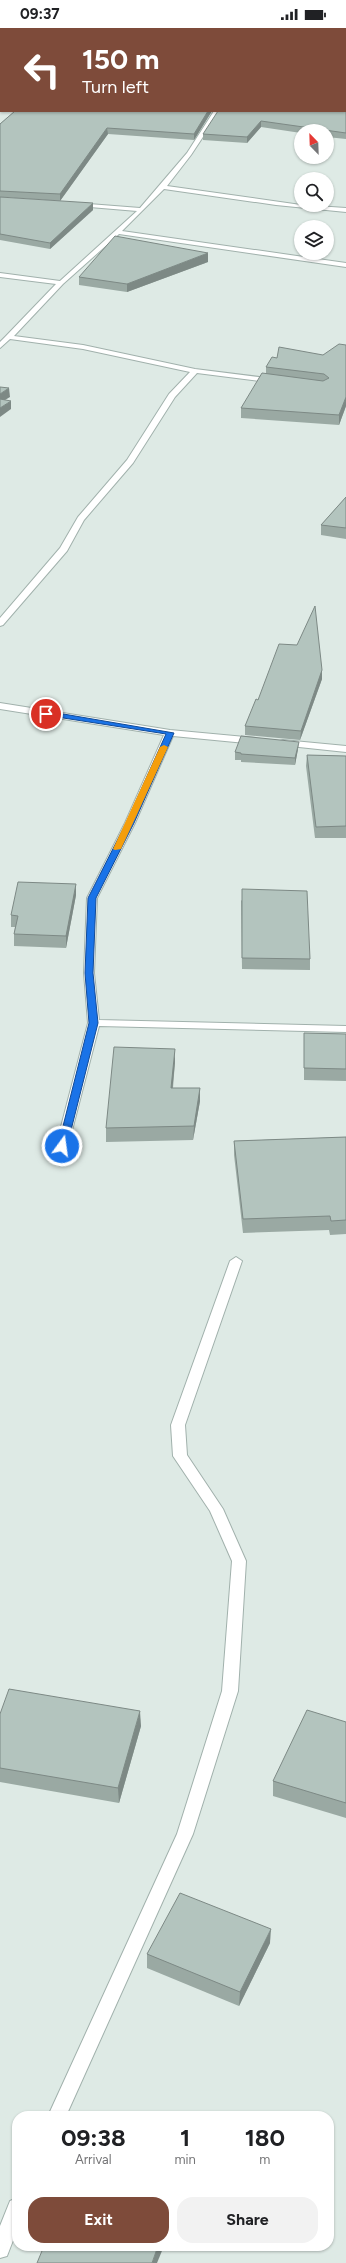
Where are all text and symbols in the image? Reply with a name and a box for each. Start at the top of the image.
text: 09:37 [20,5,60,23]
text: 150 m [82,42,159,76]
icon: left [16,44,68,96]
text: Turn left [82,76,149,98]
north arrow [294,124,334,164]
map controls [294,124,334,260]
button: search [294,172,334,212]
button: layers [294,220,334,260]
pin [29,697,63,731]
icon: arrive [35,703,57,725]
position arrow [41,1125,83,1167]
text: 09:38 [61,2123,126,2152]
text: 1 [180,2123,190,2152]
text: 180 [245,2123,285,2152]
text: Arrival [75,2152,112,2167]
text: min [174,2152,196,2167]
text: m [259,2152,270,2167]
button: Exit [28,2197,169,2243]
button: Share [177,2197,318,2243]

